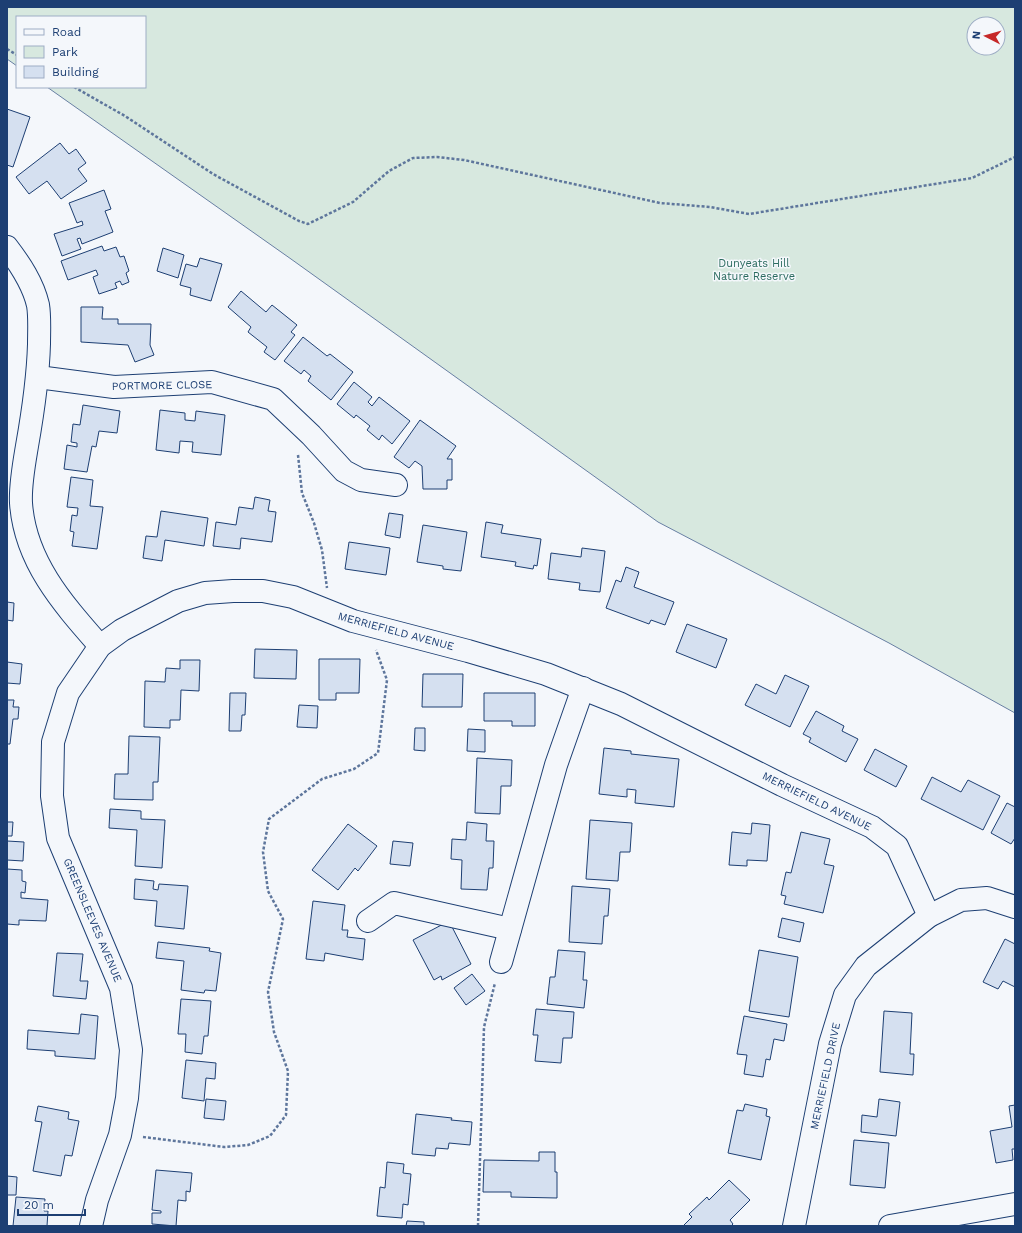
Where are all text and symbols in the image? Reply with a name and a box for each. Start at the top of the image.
legend [16,16,146,88]
north arrow [966,16,1006,56]
text: Road [52,25,81,39]
text: N [970,30,983,40]
text: Park [52,45,78,59]
text: Building [52,65,99,79]
park label: Dunyeats Hill Nature Reserve [713,257,795,283]
street label: PORTMORE CLOSE [112,378,212,393]
street label: MERRIEFIELD AVENUE [336,610,455,653]
street label: MERRIEFIELD AVENUE [760,769,873,834]
street label: GREENSLEEVES AVENUE [61,856,125,984]
street label: MERRIEFIELD DRIVE [808,1021,843,1131]
scale bar [18,1191,85,1217]
text: 20 m [24,1198,54,1212]

